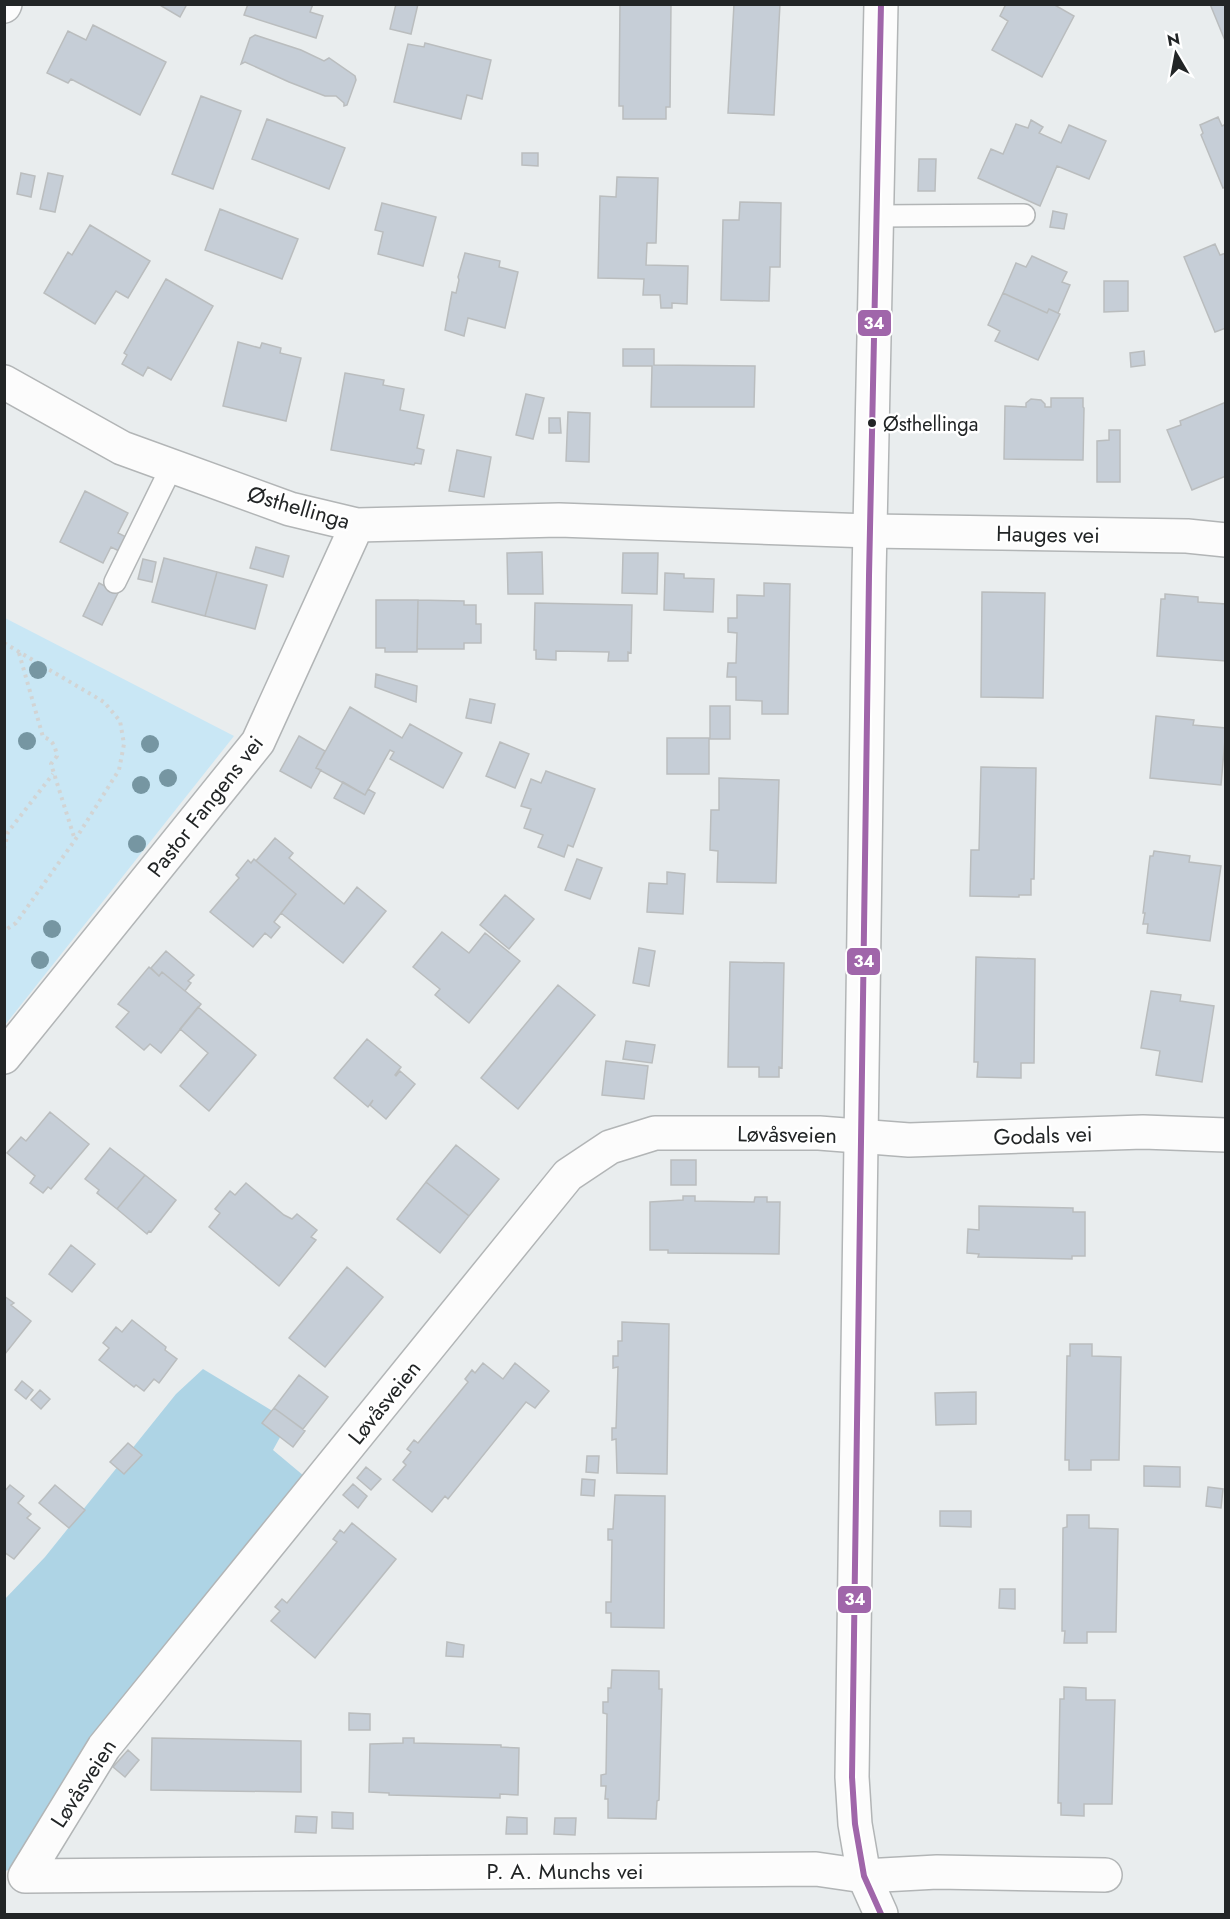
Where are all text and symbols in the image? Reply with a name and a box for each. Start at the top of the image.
north arrow [1146,24,1206,84]
text: N [1165,27,1182,52]
line badge: 34 [857,309,892,337]
text: 34 [863,312,885,335]
place label: Østhellinga [883,410,978,439]
marker: Østhellinga [866,417,878,429]
street label: Østhellinga [244,477,354,537]
street label: Hauges vei [996,517,1100,551]
street label: Pastor Fangens vei [139,728,271,884]
line badge: 34 [846,947,881,976]
text: 34 [853,950,875,973]
street label: Løvåsveien [737,1117,837,1151]
street label: Godals vei [993,1117,1093,1153]
street label: Løvåsveien [340,1353,428,1451]
line badge: 34 [837,1585,872,1614]
text: 34 [844,1588,866,1611]
street label: Løvåsveien [42,1732,124,1834]
street label: P. A. Munchs vei [487,1855,643,1887]

